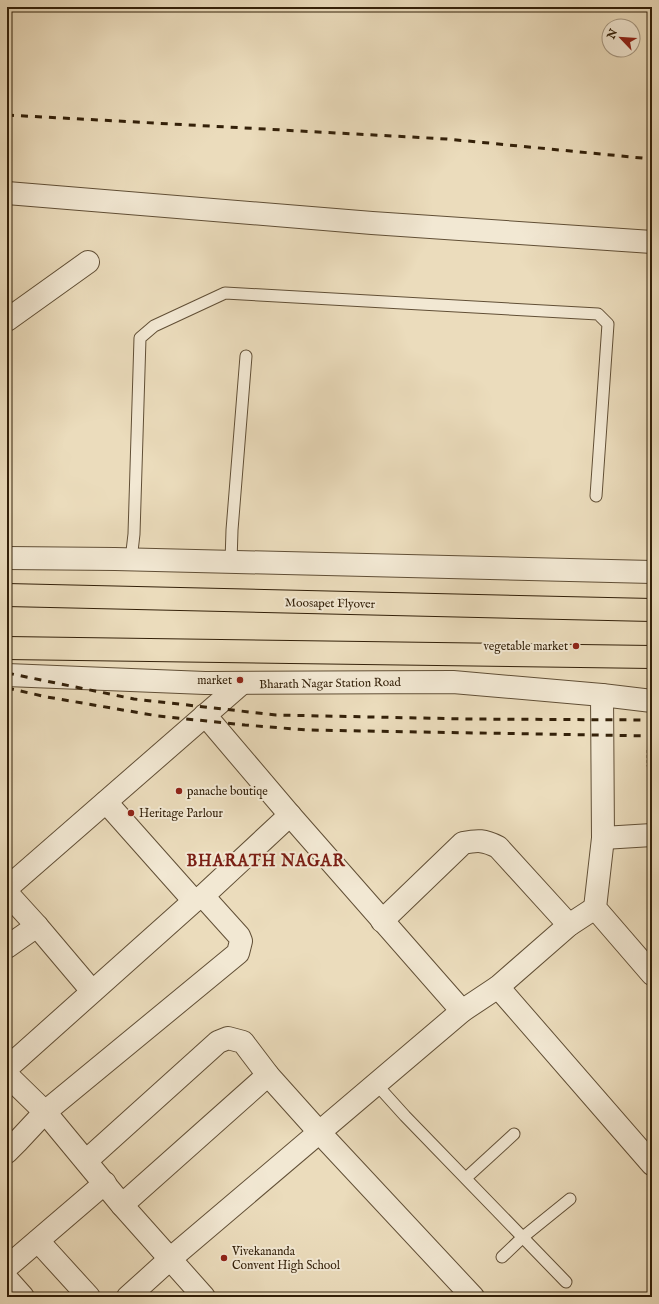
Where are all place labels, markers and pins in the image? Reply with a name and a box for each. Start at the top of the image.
place label: vegetable market [483,639,568,654]
marker: vegetable market [571,641,581,651]
place label: market [197,673,232,688]
marker: market [235,675,245,685]
place label: panache boutiqe [187,784,268,800]
marker: panache boutiqe [174,786,184,796]
place label: Heritage Parlour [139,806,223,821]
marker: Heritage Parlour [126,808,136,818]
place label: Vivekananda Convent High School [231,1244,341,1273]
marker: Vivekananda Convent High School [219,1253,229,1263]

